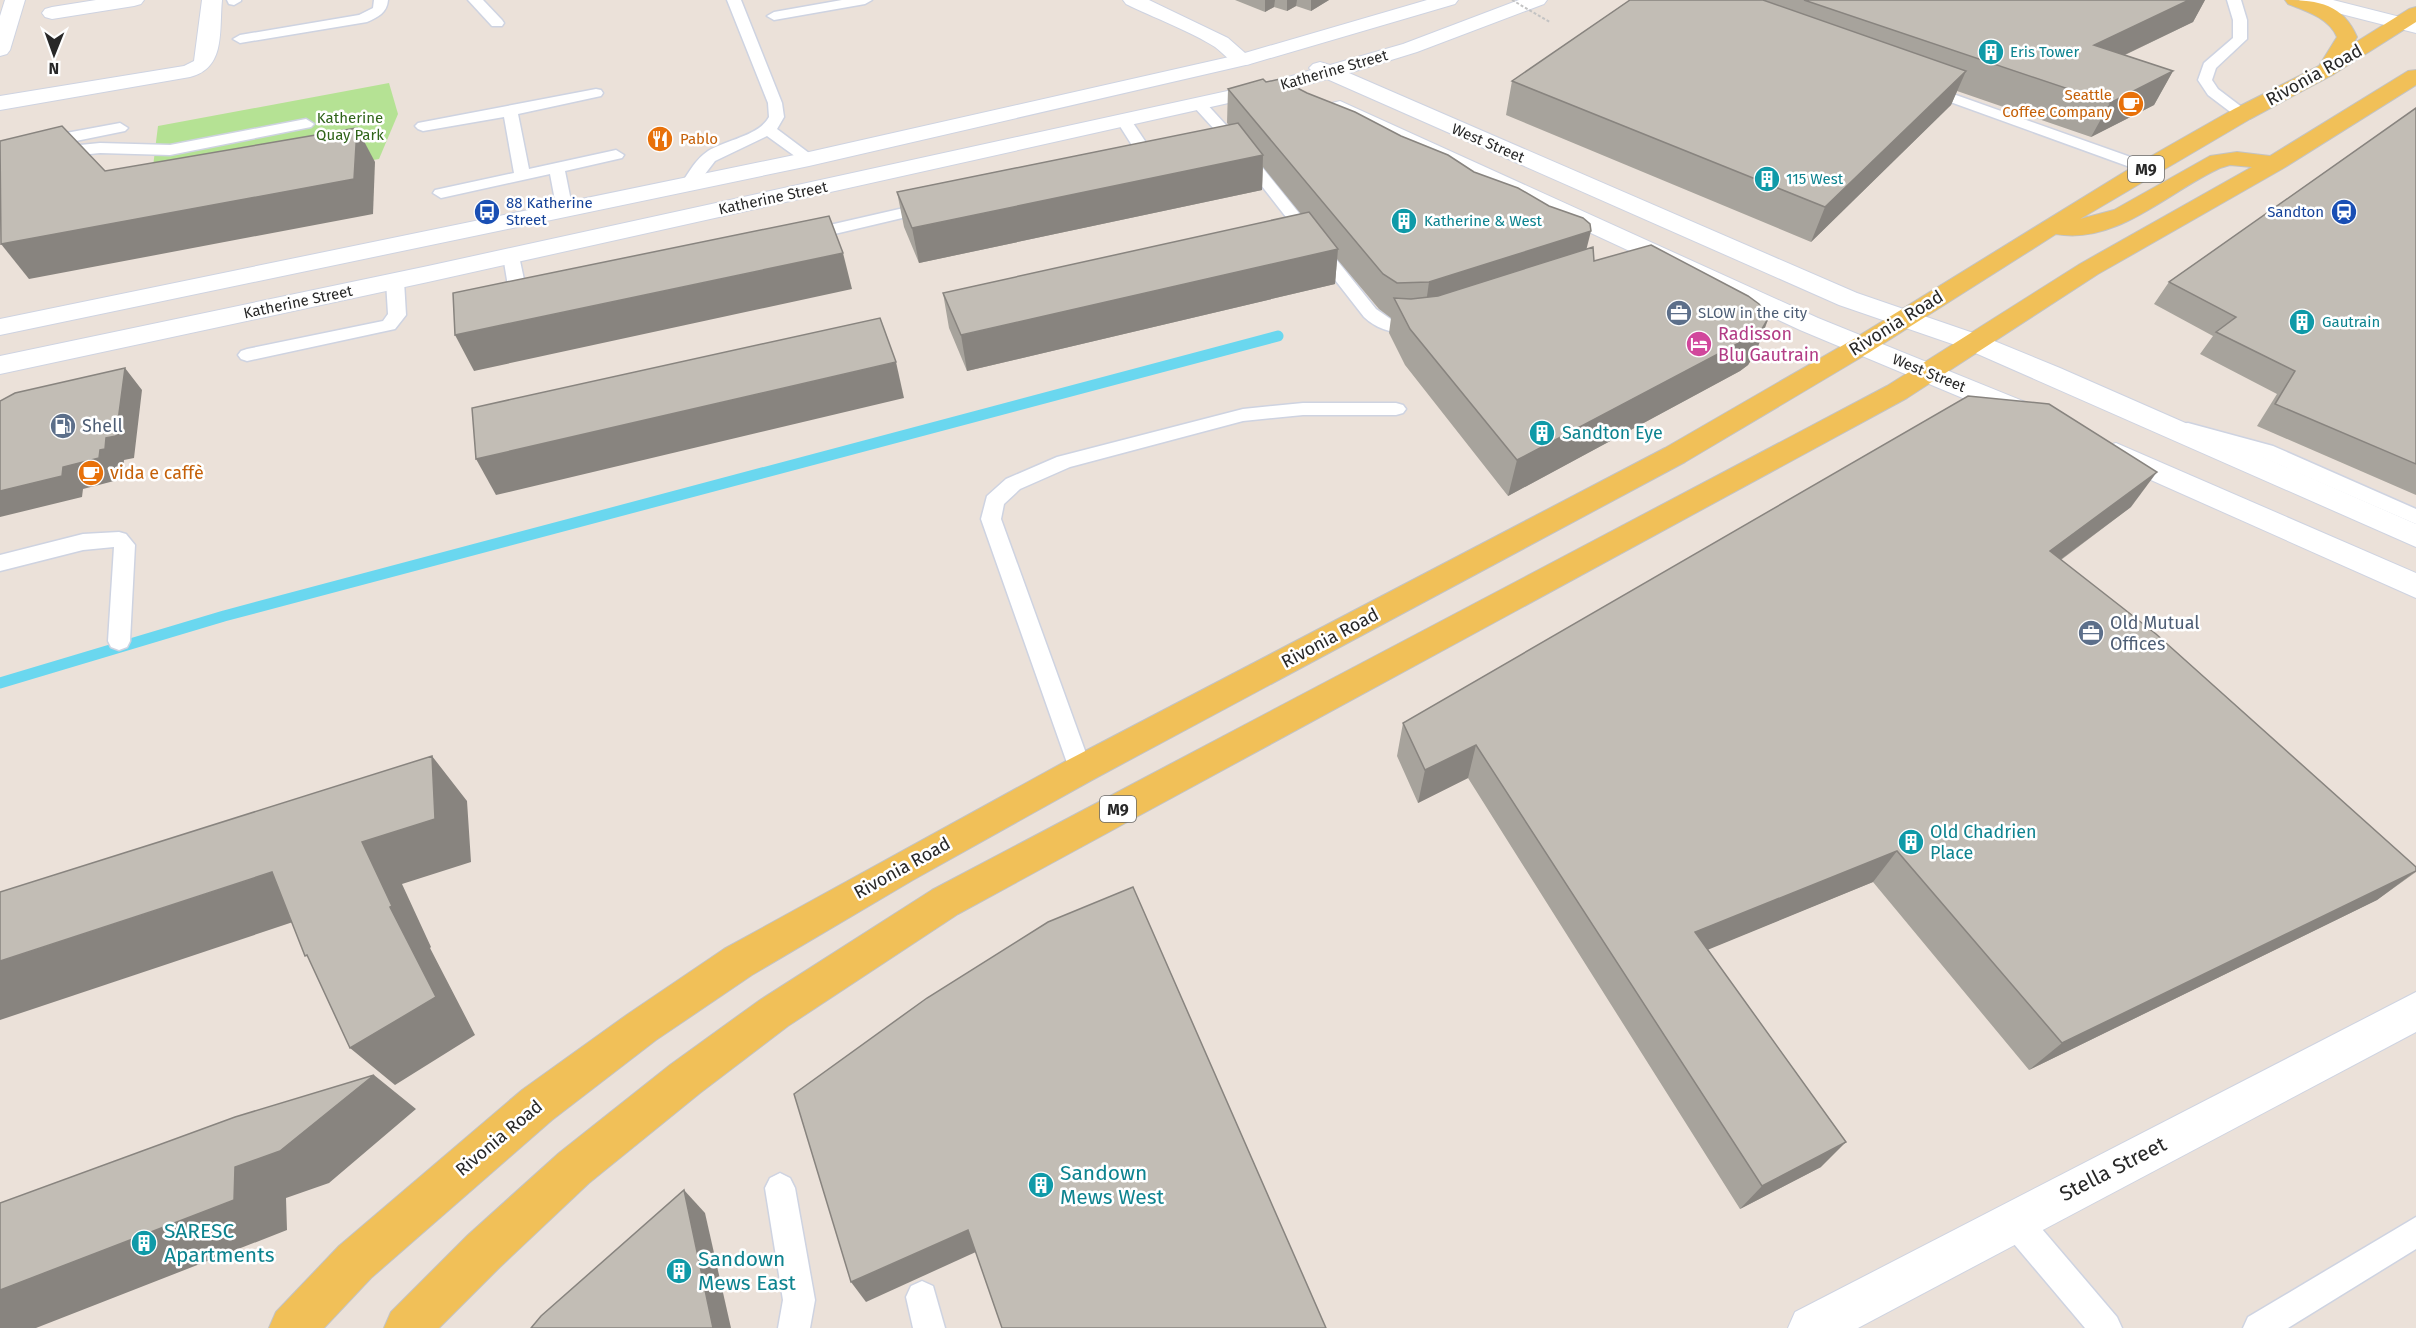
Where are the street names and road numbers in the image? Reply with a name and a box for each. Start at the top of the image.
street label: Rivonia Road [2262,39,2366,111]
street label: Katherine Street [1278,46,1390,94]
street label: West Street [1449,120,1528,167]
road number: M9 [2128,156,2164,182]
street label: Katherine Street [717,178,830,218]
street label: Katherine Street [242,282,355,322]
street label: Rivonia Road [1845,285,1947,361]
street label: West Street [1890,350,1969,396]
street label: Rivonia Road [1278,603,1382,673]
road number: M9 [1100,796,1136,822]
street label: Rivonia Road [850,832,954,904]
street label: Rivonia Road [451,1095,547,1181]
street label: Stella Street [2055,1131,2171,1207]

